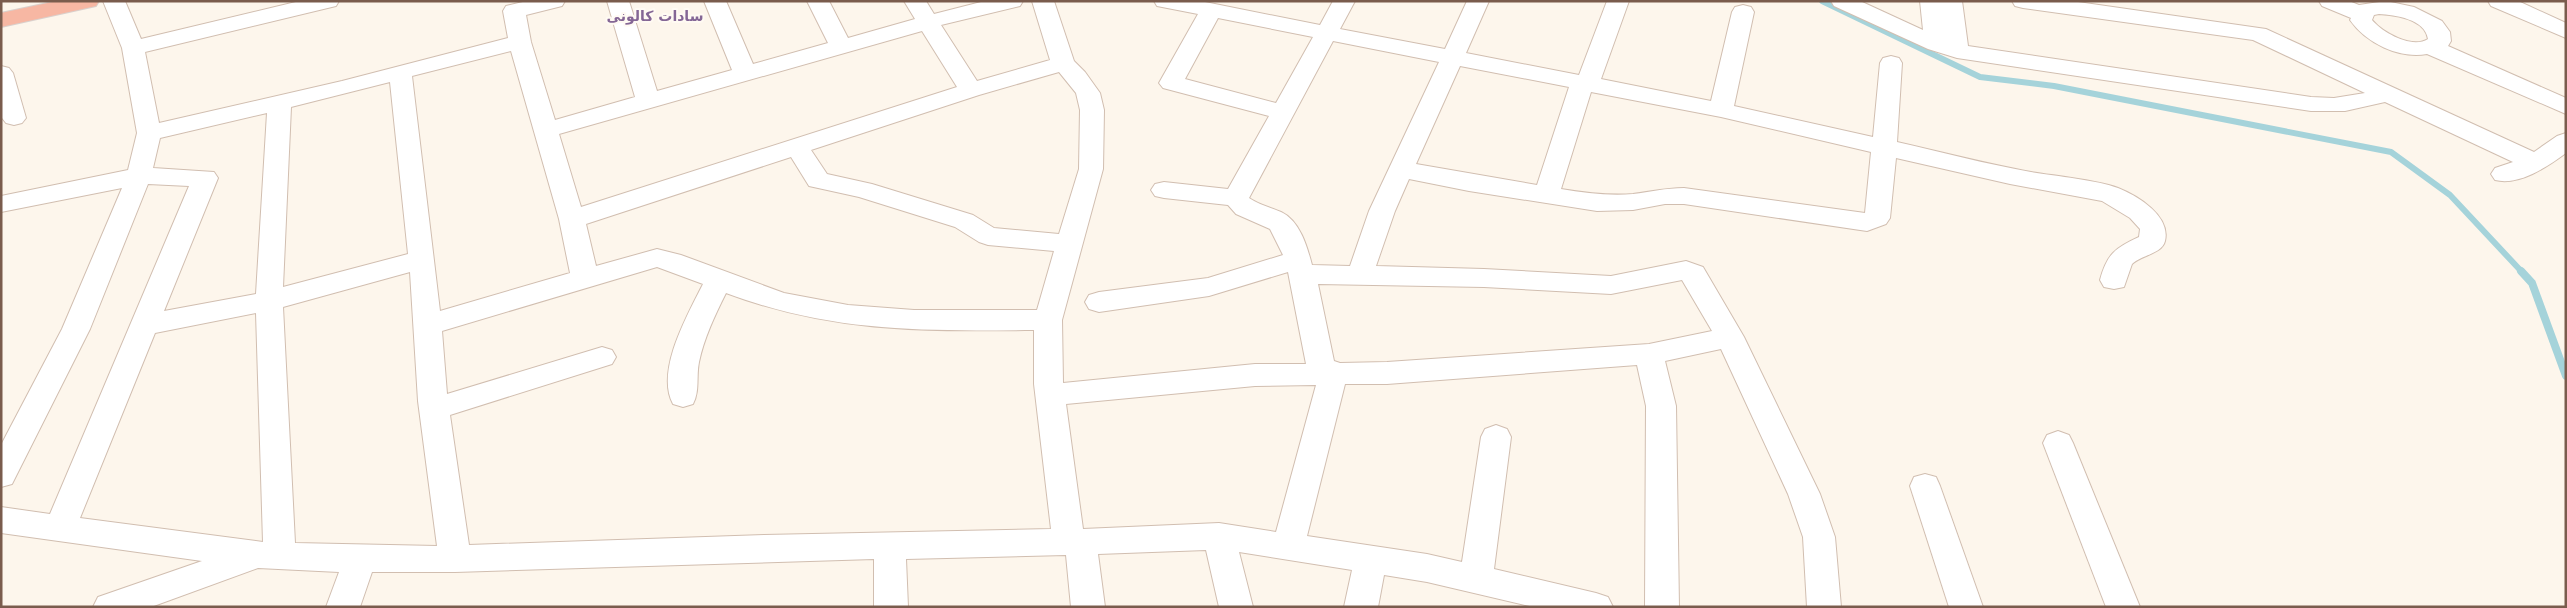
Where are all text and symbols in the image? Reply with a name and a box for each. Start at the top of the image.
district label: سادات کالونی [607,8,703,25]

